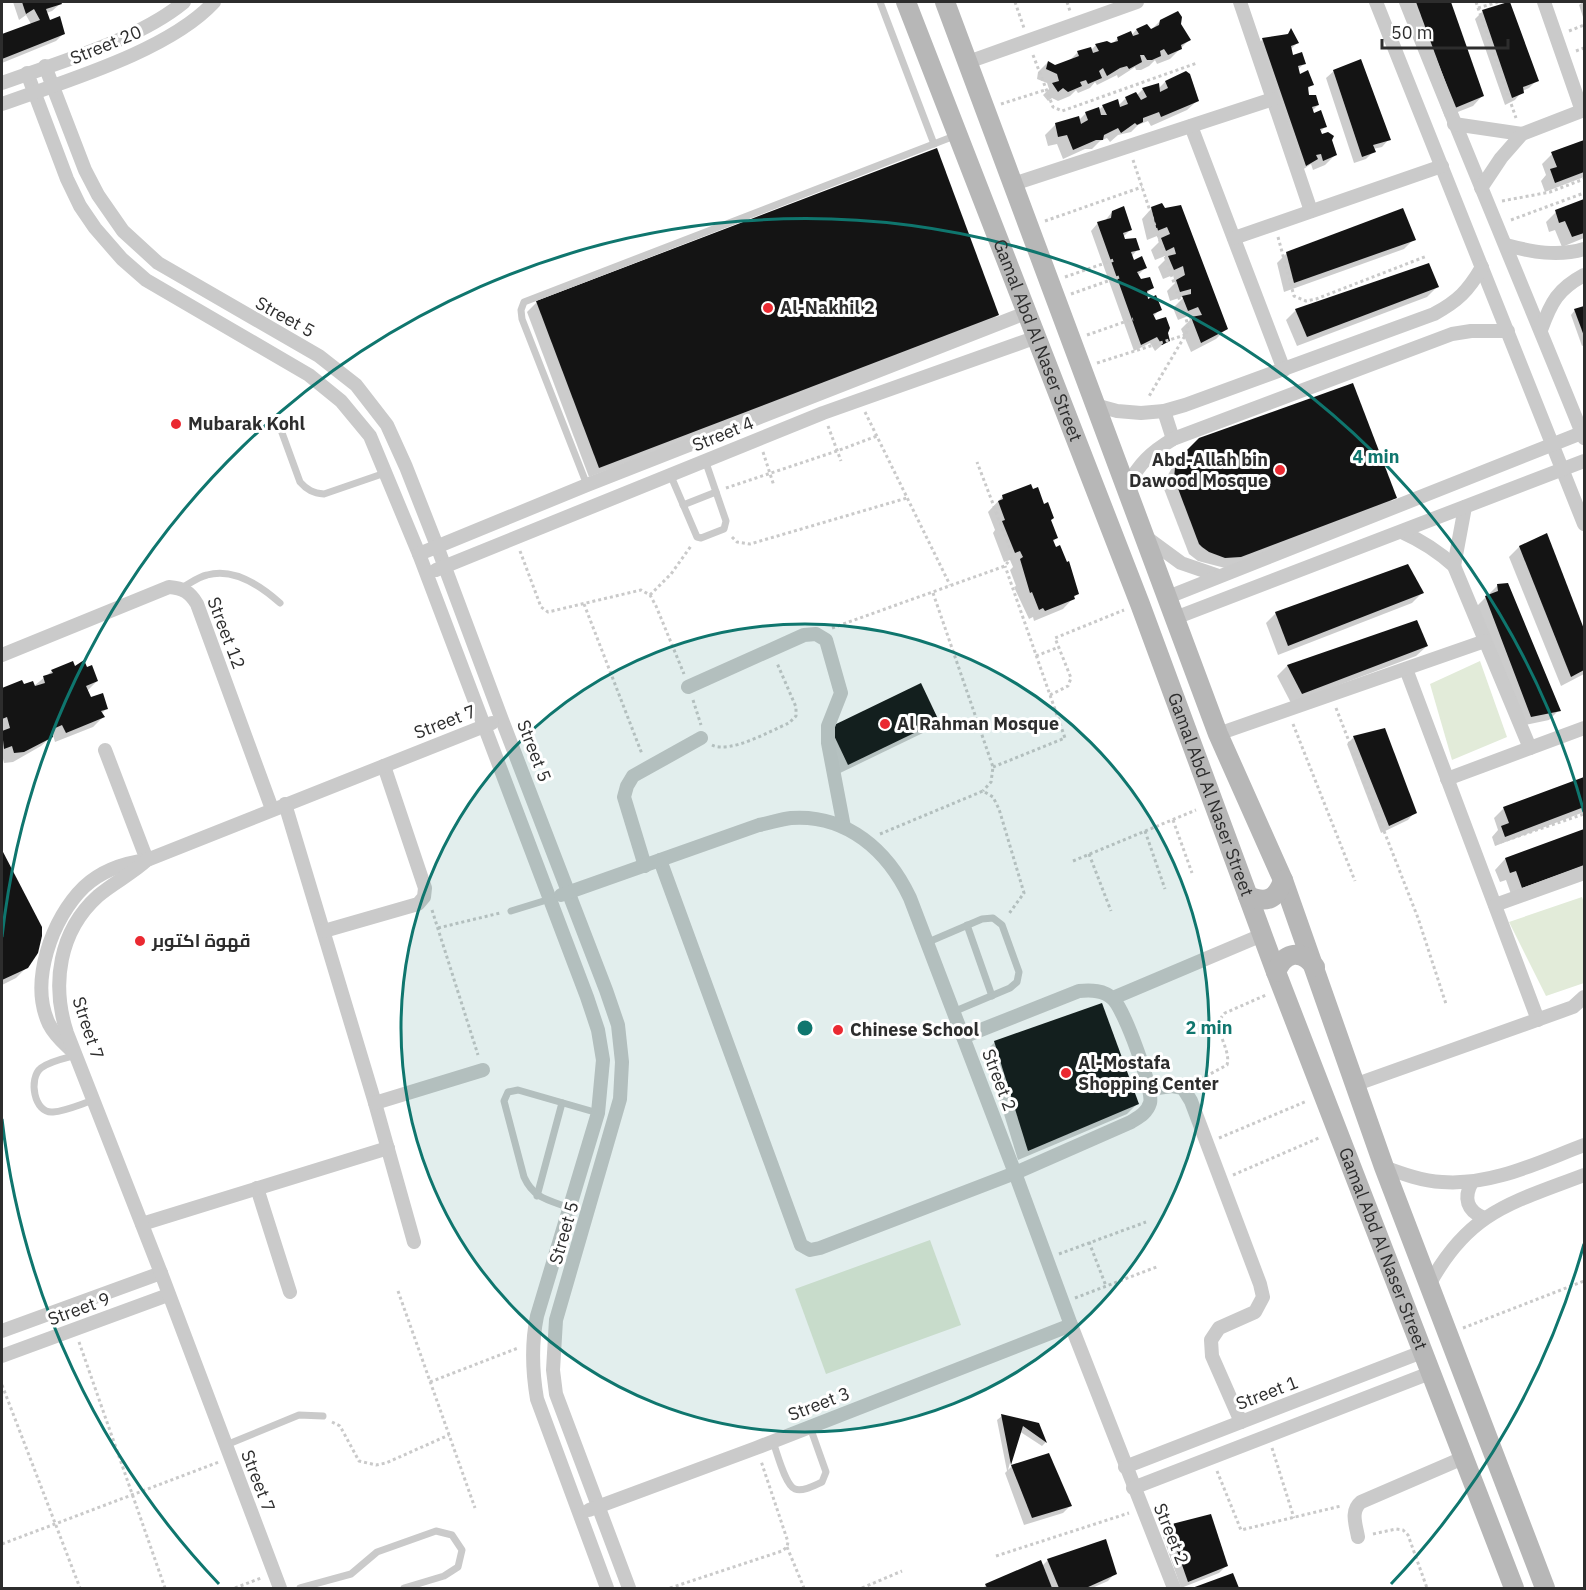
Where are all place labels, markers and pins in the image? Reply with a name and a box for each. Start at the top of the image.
place label: Al-Nakhil 2 [780,296,875,319]
marker: Al-Nakhil 2 [761,301,775,315]
place label: Mubarak Kohl [188,412,306,435]
marker: Mubarak Kohl [169,417,183,431]
place label: Abd-Allah bin Dawood Mosque [1129,448,1268,492]
marker: Abd-Allah bin Dawood Mosque [1273,463,1287,477]
place label: Al Rahman Mosque [897,712,1059,735]
marker: Al Rahman Mosque [878,717,892,731]
place label: قهوة اكتوبر [151,929,251,952]
marker: قهوة اكتوبر [133,934,147,948]
centre of rings [795,1018,815,1038]
place label: Chinese School [850,1018,979,1041]
marker: Chinese School [831,1023,845,1037]
place label: Al-Mostafa Shopping Center [1078,1051,1219,1095]
marker: Al-Mostafa Shopping Center [1059,1066,1073,1080]

